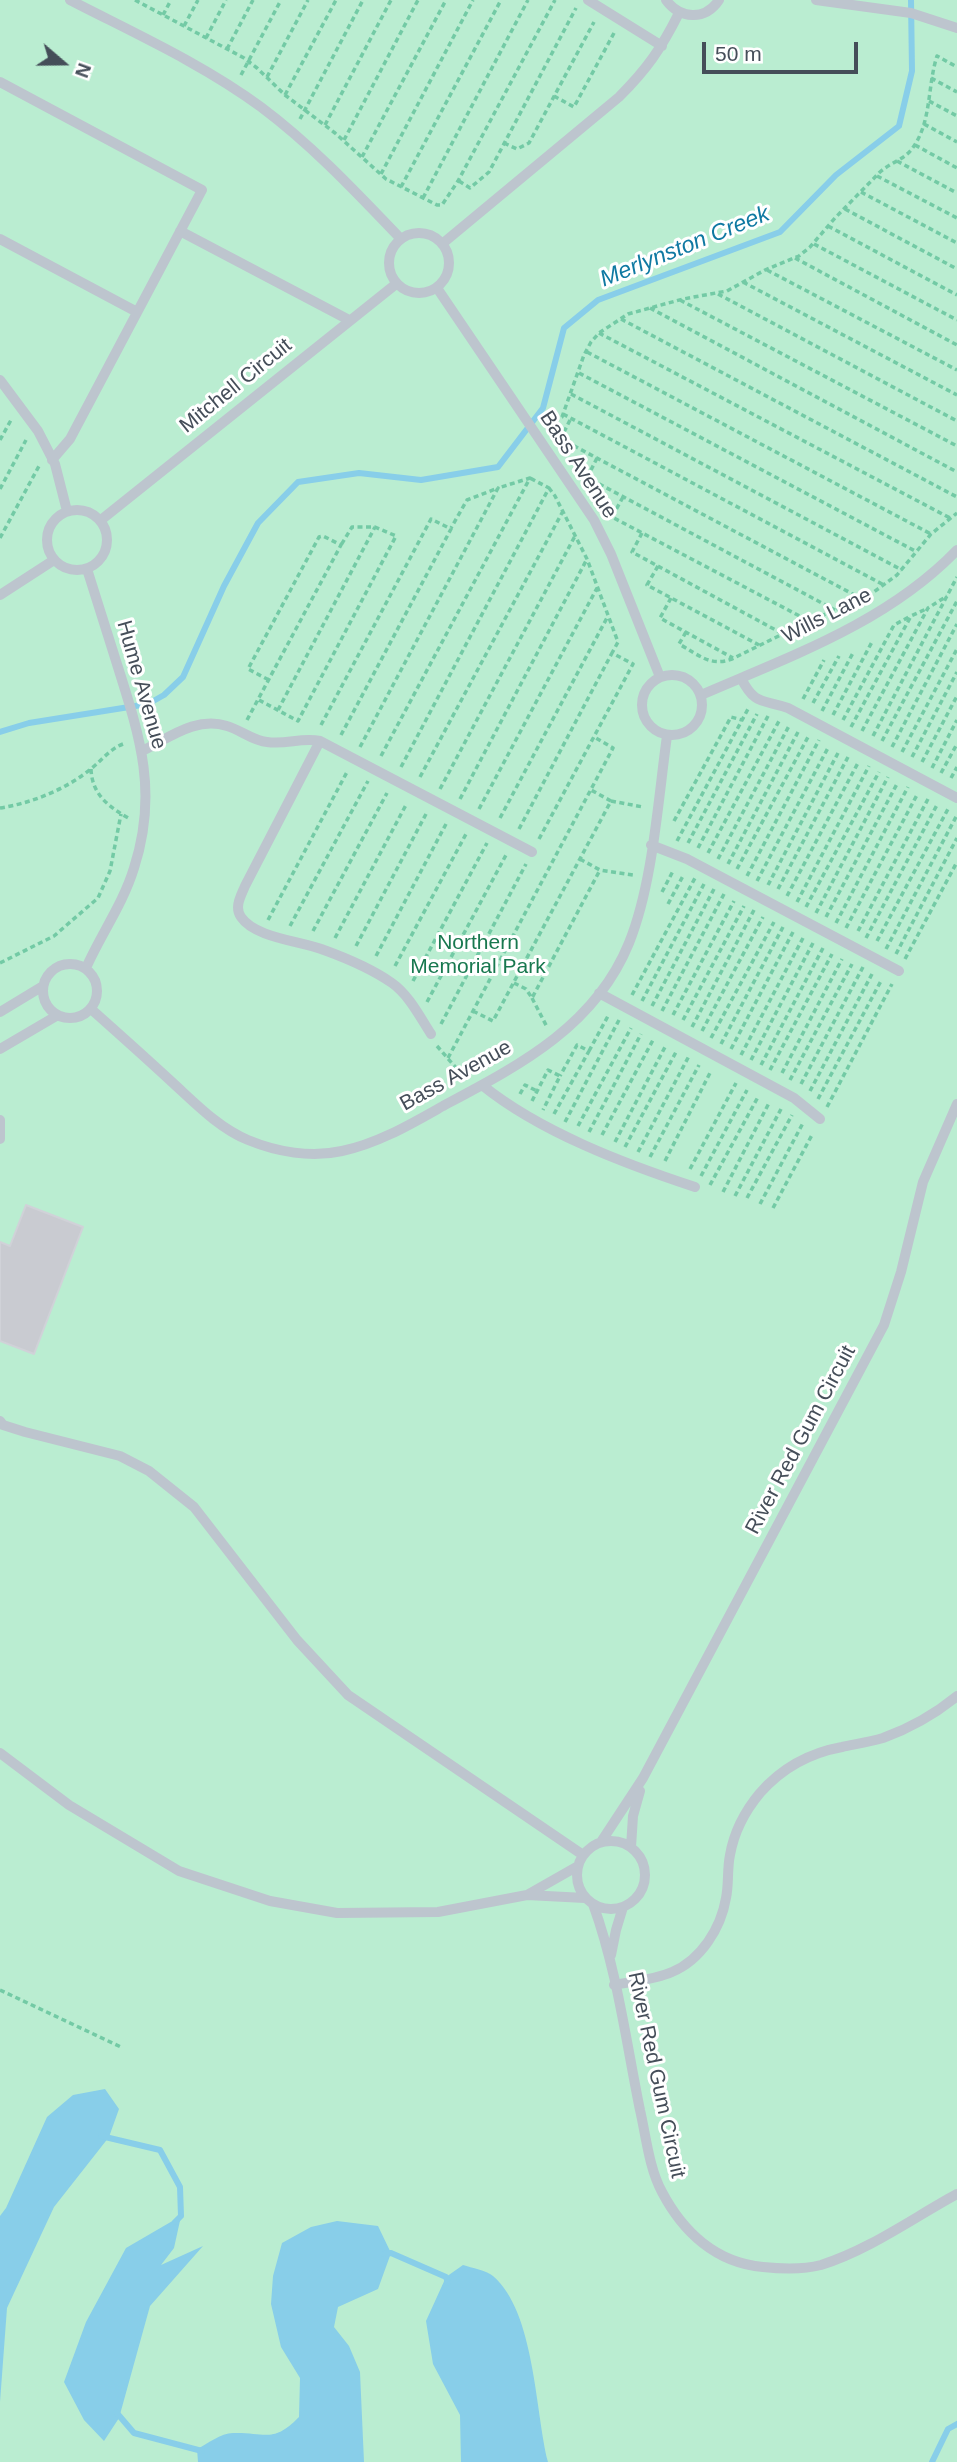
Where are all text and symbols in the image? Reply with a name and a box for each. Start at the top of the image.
north arrow [28,28,98,98]
scale bar [705,28,861,72]
text: 50 m [715,42,762,65]
text: N [71,60,95,80]
water label: Merlynston Creek [596,200,774,294]
street label: Mitchell Circuit [175,333,297,439]
street label: Bass Avenue [534,406,622,524]
street label: Wills Lane [778,583,876,649]
street label: Hume Avenue [111,618,171,752]
park label: Northern Memorial Park [410,930,546,980]
street label: Bass Avenue [396,1035,516,1117]
street label: River Red Gum Circuit [741,1341,861,1539]
street label: River Red Gum Circuit [622,1970,690,2180]

